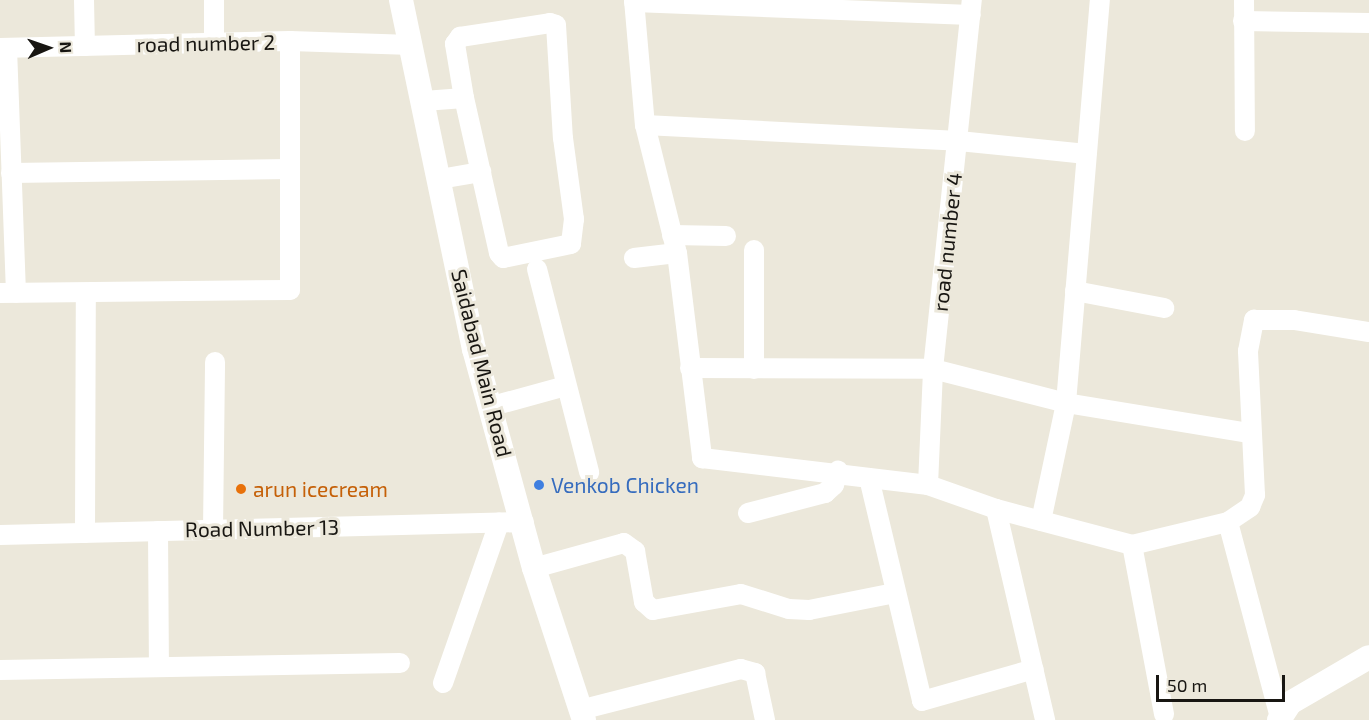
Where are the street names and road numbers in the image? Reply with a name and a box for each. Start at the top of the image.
street label: road number 2 [136,29,276,57]
street label: road number 4 [927,171,967,313]
street label: Saidabad Main Road [446,266,518,460]
street label: Road Number 13 [184,514,340,542]

